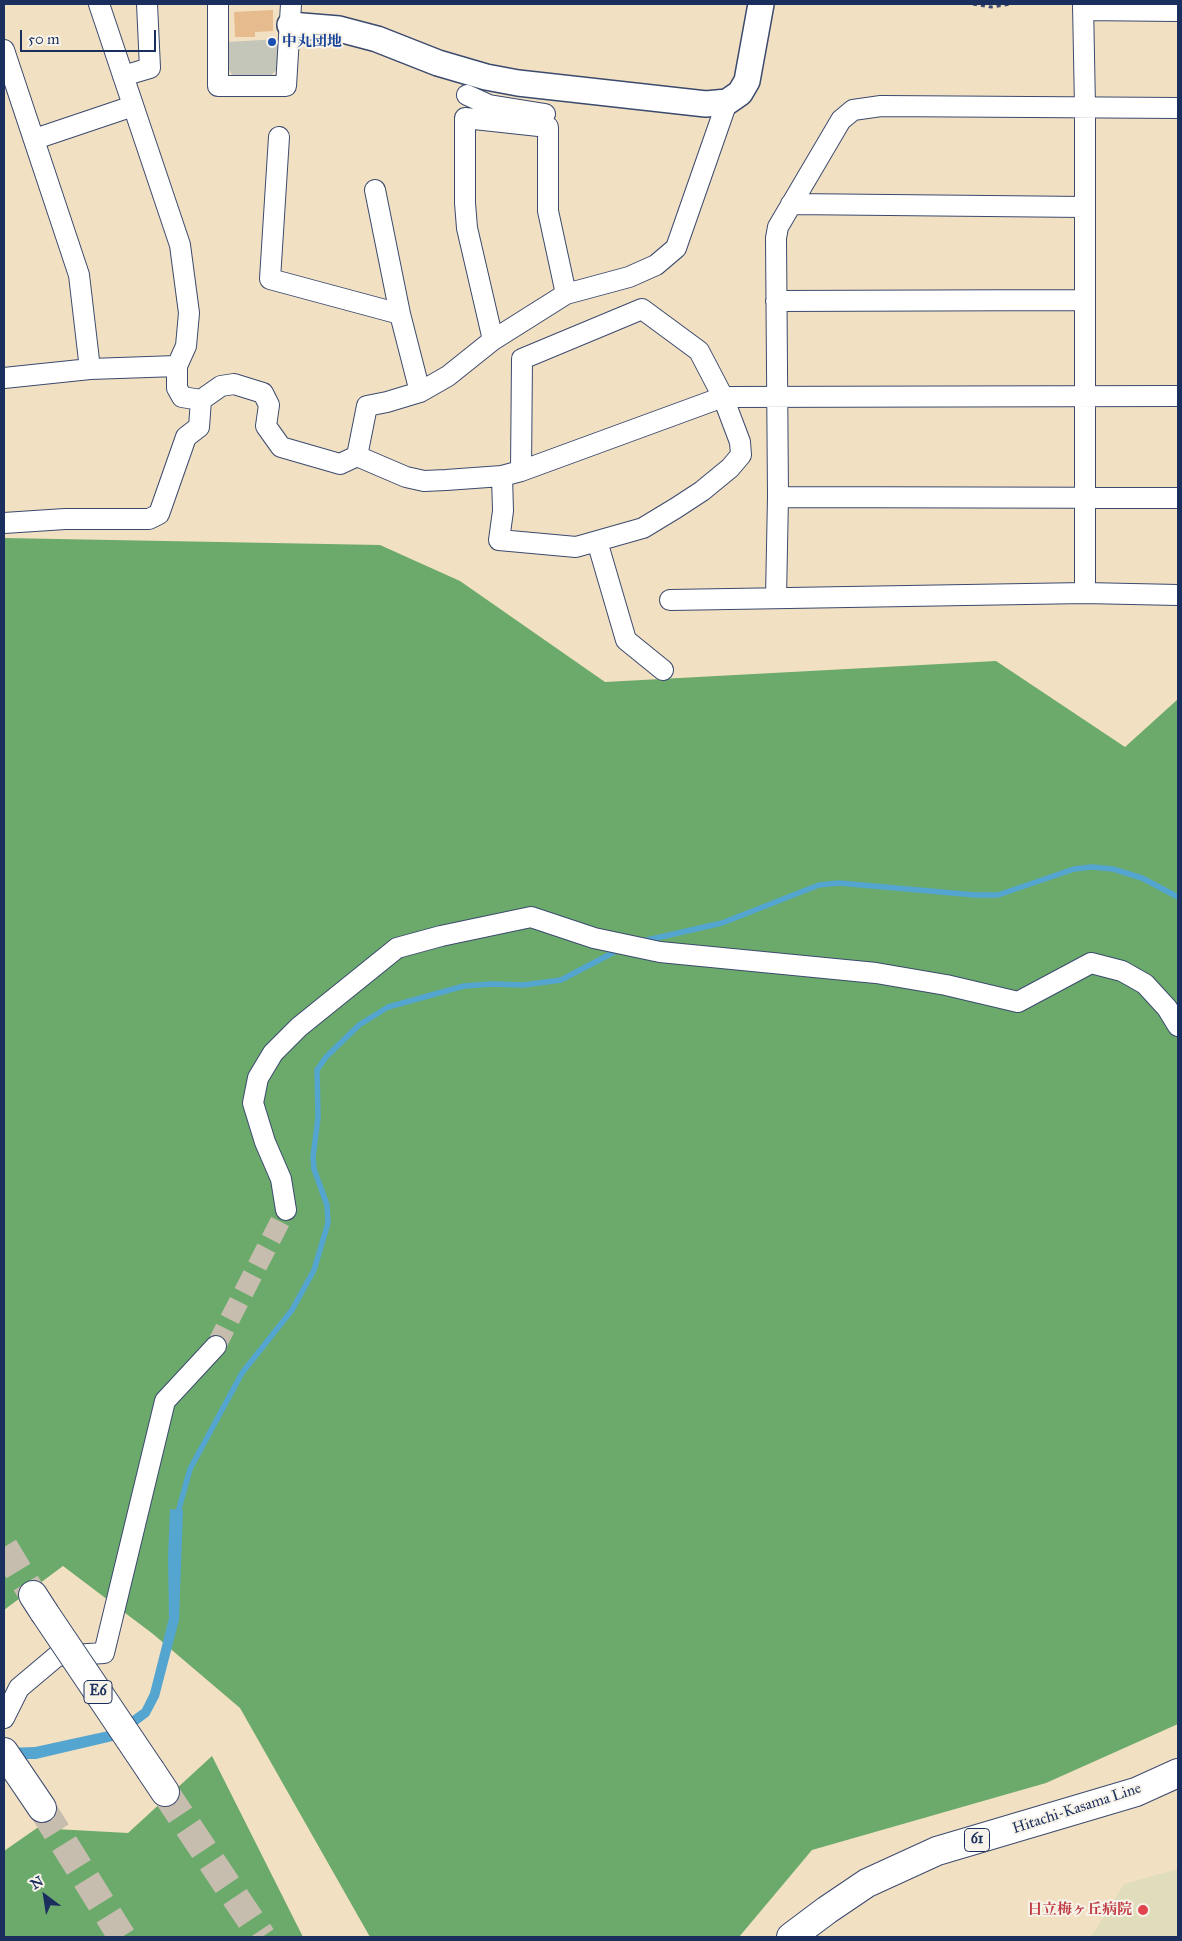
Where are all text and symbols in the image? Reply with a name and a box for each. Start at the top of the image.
scale bar [22,20,159,52]
text: 50 m [28,30,60,48]
place label: 中丸団地 [282,33,342,51]
marker: 中丸団地 [266,36,278,48]
road number: E6 [84,1680,112,1704]
street label: Hitachi-Kasama Line [1010,1780,1144,1838]
road number: 61 [964,1828,990,1852]
north arrow [20,1871,70,1921]
text: N [28,1872,46,1893]
place label: 日立梅ヶ丘病院 [1027,1901,1132,1919]
marker: 日立梅ヶ丘病院 [1136,1903,1150,1917]

